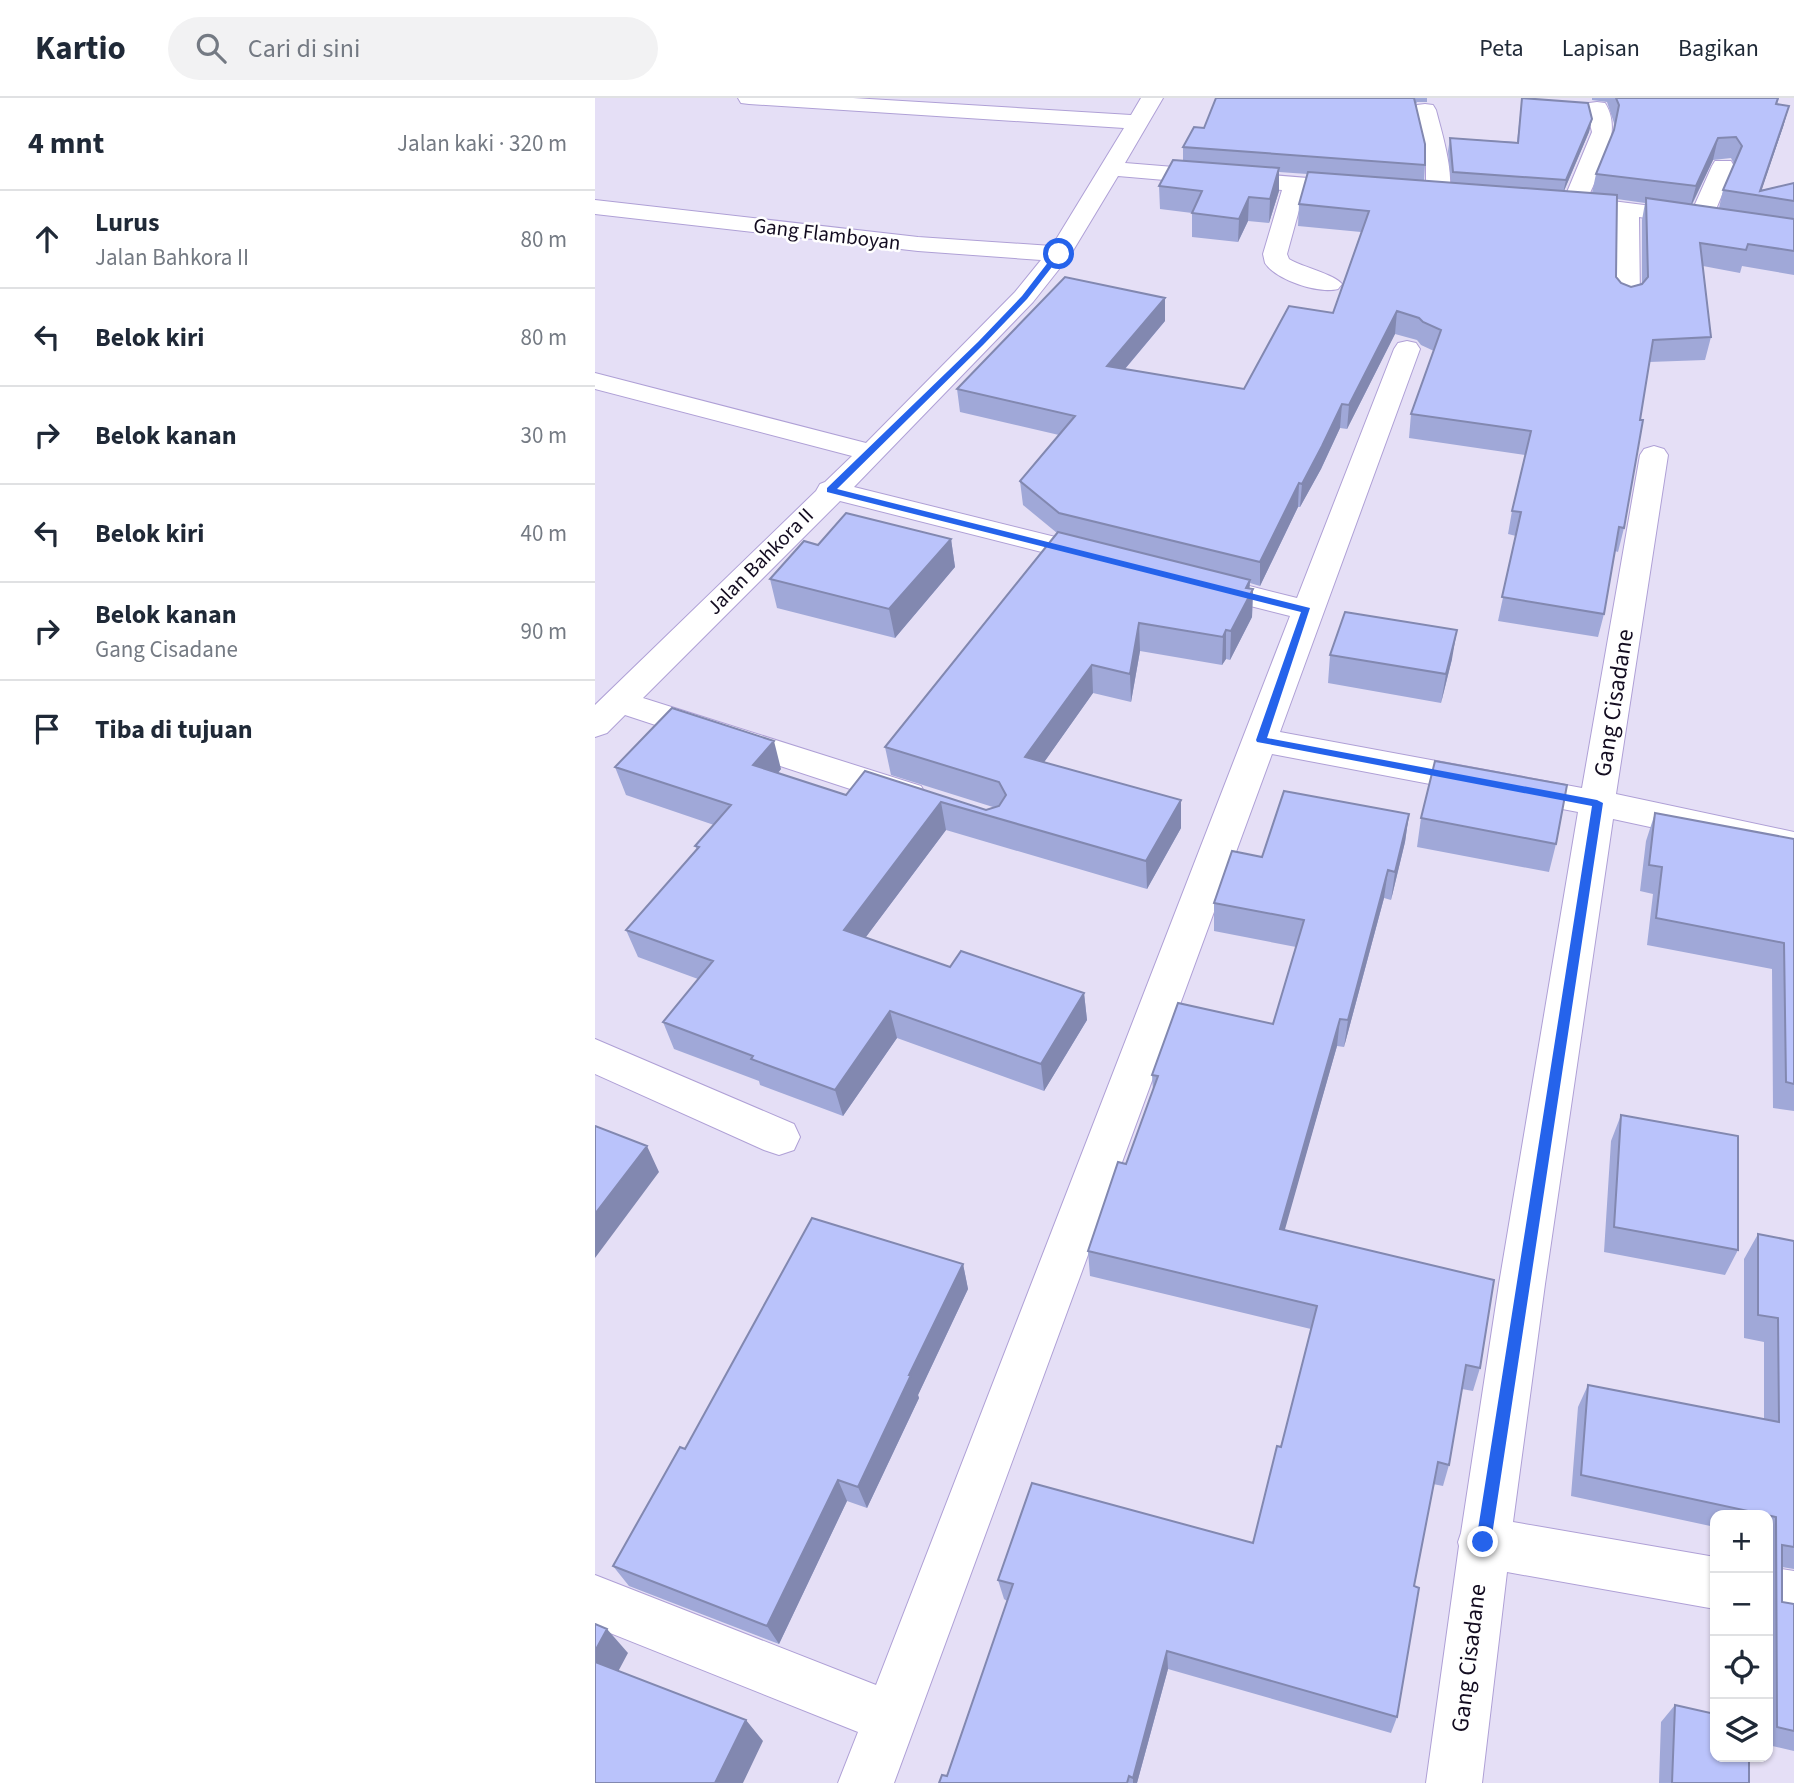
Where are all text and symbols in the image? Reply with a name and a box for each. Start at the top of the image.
search box [168,17,658,80]
text: Kartio [35,25,126,72]
icon: search [192,29,230,67]
text: Cari di sini [248,30,360,67]
text: Peta [1479,31,1524,66]
text: Lapisan [1562,31,1640,66]
text: Bagikan [1678,31,1759,66]
text: 4 mnt [28,122,104,165]
text: Jalan kaki · 320 m [397,127,567,160]
text: Lurus [95,204,160,241]
street label: Gang Flamboyan [752,210,902,258]
icon: ahead [28,220,66,258]
text: 80 m [520,223,567,256]
route start [1043,238,1074,269]
text: Jalan Bahkora II [95,241,249,274]
icon: left [28,318,66,356]
text: Belok kiri [95,319,204,356]
text: 80 m [520,321,567,354]
icon: right [28,416,66,454]
text: Belok kanan [95,417,237,454]
text: 30 m [520,419,567,452]
street label: Jalan Bahkora II [700,501,820,621]
icon: left [28,514,66,552]
text: Belok kiri [95,515,204,552]
text: 40 m [520,517,567,550]
text: Belok kanan [95,596,237,633]
icon: right [28,612,66,650]
text: 90 m [520,615,567,648]
street label: Gang Cisadane [1585,627,1643,779]
text: Gang Cisadane [95,633,238,666]
icon: arrive [28,710,66,748]
text: Tiba di tujuan [95,711,253,748]
map controls [1710,1510,1773,1762]
button: + [1710,1510,1773,1573]
route end [1467,1526,1498,1557]
button: − [1710,1573,1773,1636]
street label: Gang Cisadane [1443,1582,1495,1734]
button: locate [1710,1636,1773,1699]
button: layers [1710,1699,1773,1762]

